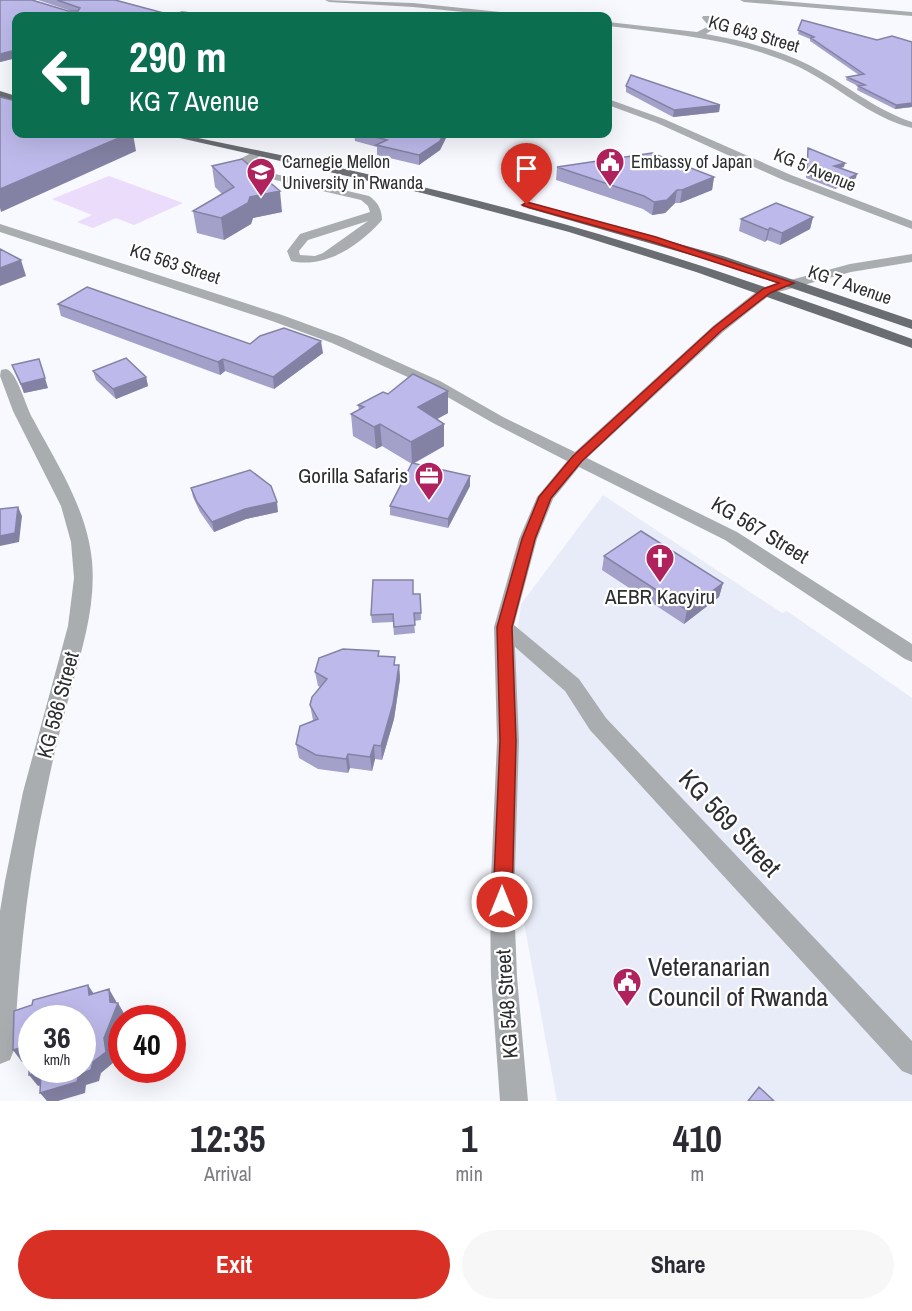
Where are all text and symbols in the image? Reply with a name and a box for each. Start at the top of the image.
street label: KG 643 Street [706,9,803,58]
text: 290 m [129,29,227,85]
icon: left [30,36,108,114]
text: KG 7 Avenue [129,83,259,119]
street label: KG 5 Avenue [770,142,860,197]
pin [501,143,552,205]
public building icon: Embassy of Japan [594,146,626,188]
place label: Carnegie Mellon University in Rwanda [282,149,423,195]
place label: Embassy of Japan [631,149,752,174]
icon: arrive [510,152,543,185]
school or university icon: Carnegie Mellon University in Rwanda [245,156,277,198]
street label: KG 563 Street [127,237,224,290]
street label: KG 7 Avenue [805,259,895,310]
office icon: Gorilla Safaris [413,460,445,502]
place label: Gorilla Safaris [298,461,408,490]
street label: KG 567 Street [706,489,815,570]
church icon: AEBR Kacyiru [644,542,676,584]
place label: AEBR Kacyiru [604,582,715,611]
street label: KG 586 Street [29,648,86,761]
street label: KG 569 Street [671,761,789,884]
position arrow [470,870,534,934]
street label: KG 548 Street [488,948,525,1059]
place label: Veteranarian Council of Rwanda [648,949,828,1014]
public building icon: Veteranarian Council of Rwanda [611,966,643,1008]
speed limit sign: 40 [108,1005,186,1083]
text: 36 [43,1017,71,1057]
text: km/h [44,1049,70,1070]
text: 12:35 [190,1115,265,1163]
text: 1 [461,1115,477,1163]
text: 410 [673,1115,722,1163]
text: Arrival [204,1160,251,1187]
text: min [455,1160,483,1187]
text: m [691,1160,704,1187]
button: Exit [18,1230,450,1299]
button: Share [462,1230,894,1299]

